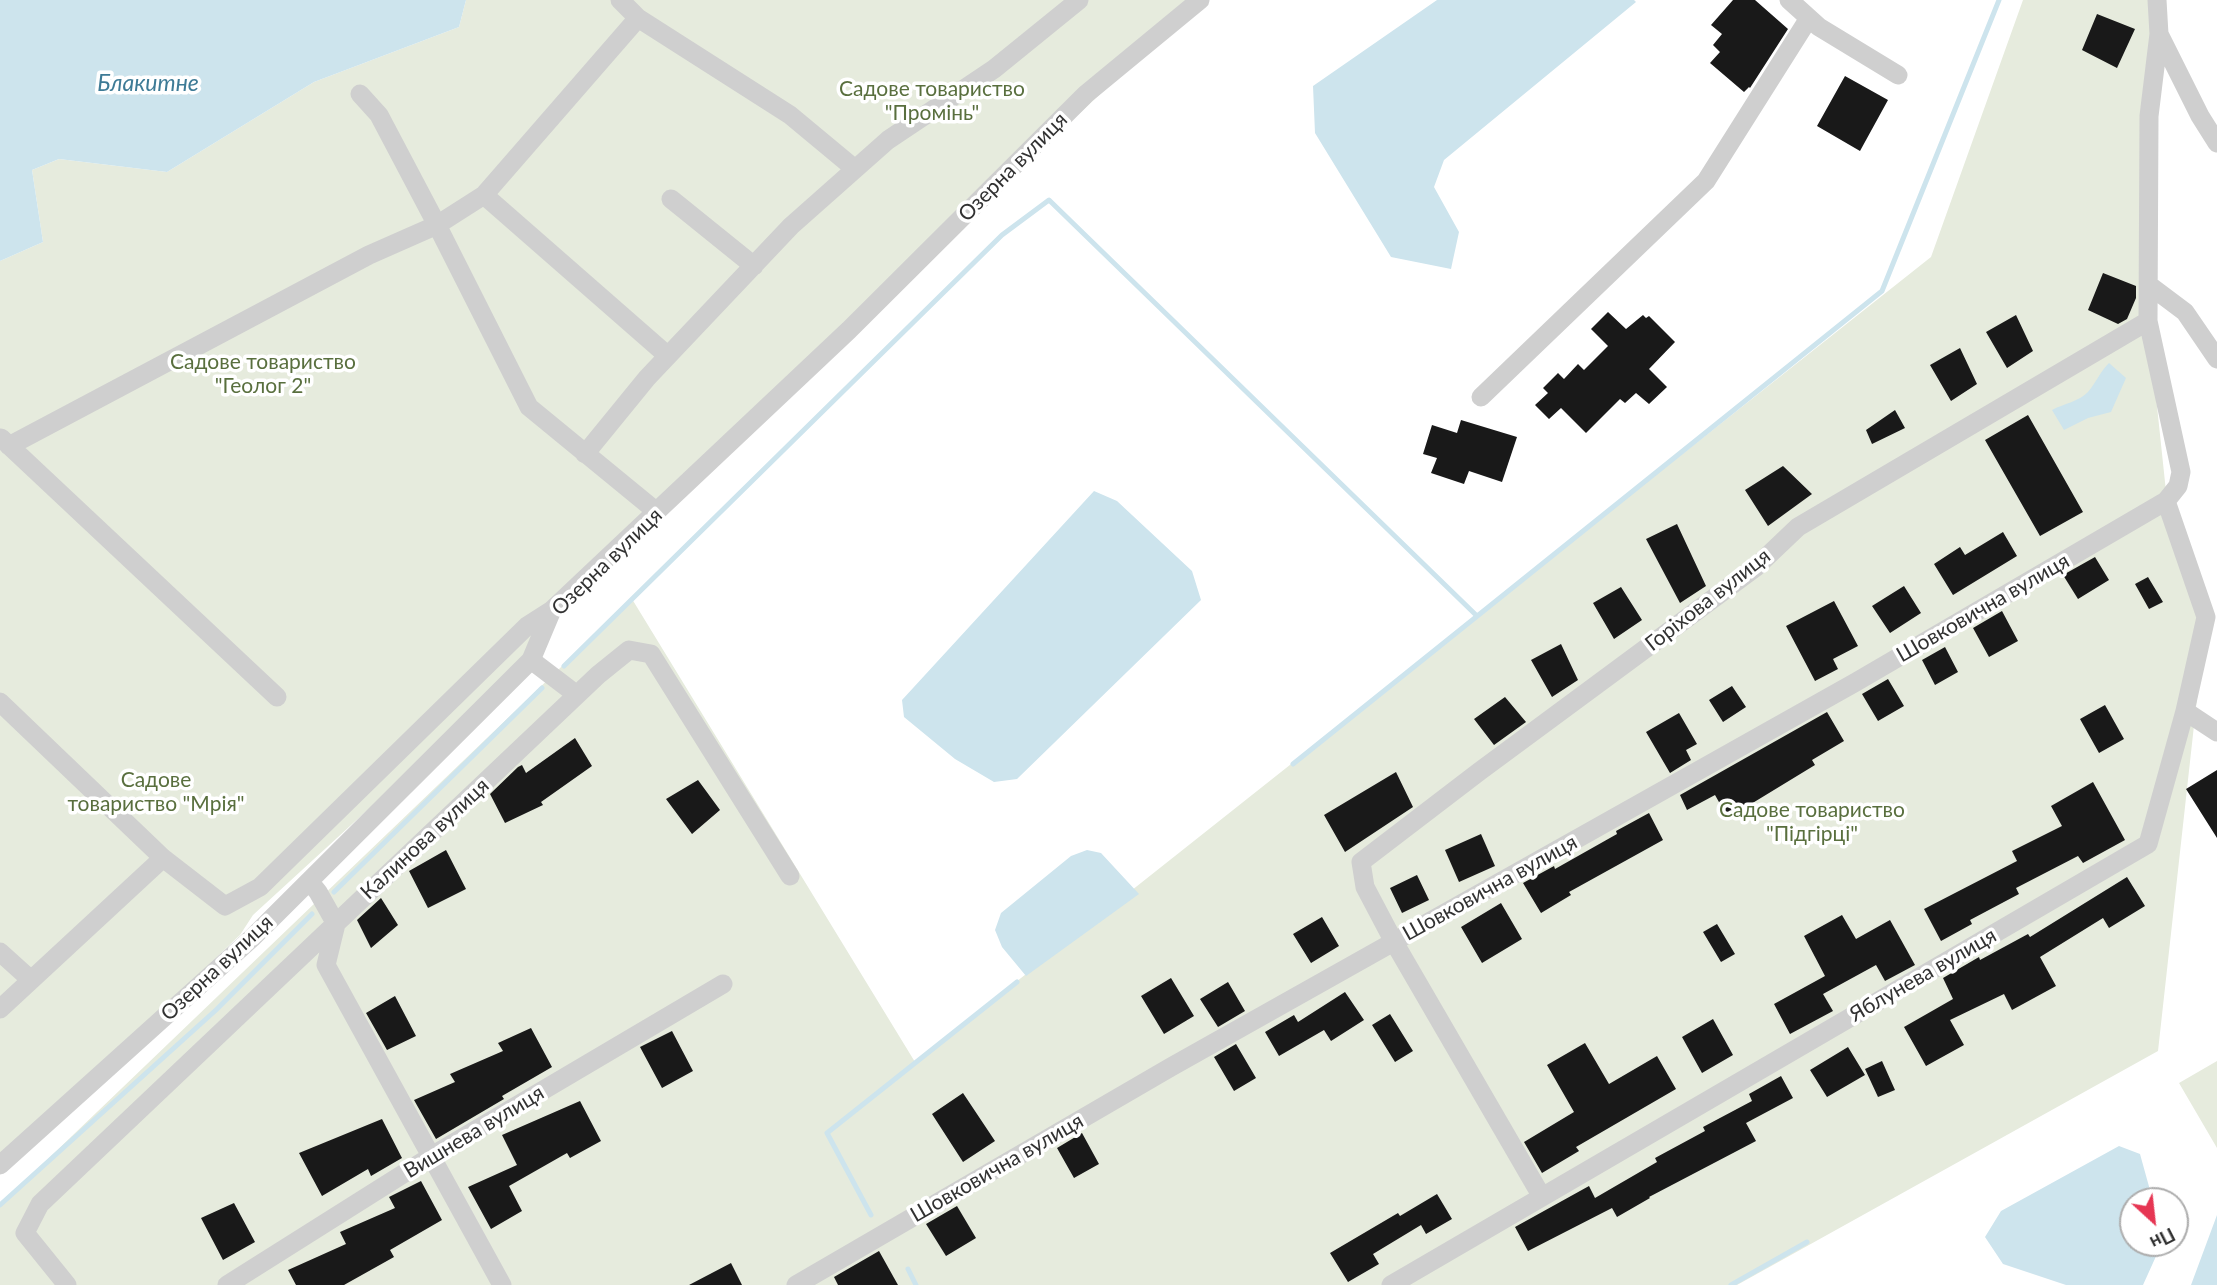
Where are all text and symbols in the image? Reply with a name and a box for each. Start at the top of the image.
water label: Блакитне [97,70,199,98]
park label: Садове товариство "Промінь" [839,76,1025,126]
street label: Озерна вулиця [953,107,1073,227]
park label: Садове товариство "Геолог 2" [170,349,356,399]
street label: Озерна вулиця [547,503,667,621]
street label: Горіхова вулиця [1640,543,1776,657]
street label: Шовковична вулиця [1892,548,2074,668]
park label: Садове товариство "Мрія" [67,767,245,817]
street label: Калинова вулиця [356,773,494,905]
park label: Садове товариство "Підгірці" [1719,797,1905,847]
street label: Шовковична вулиця [1398,830,1582,946]
street label: Озерна вулиця [156,910,278,1026]
street label: Яблунева вулиця [1845,923,2001,1027]
street label: Вишнева вулиця [399,1080,549,1184]
street label: Шовковична вулиця [906,1108,1088,1228]
north arrow [2119,1187,2189,1257]
text: Пн [2147,1223,2179,1255]

